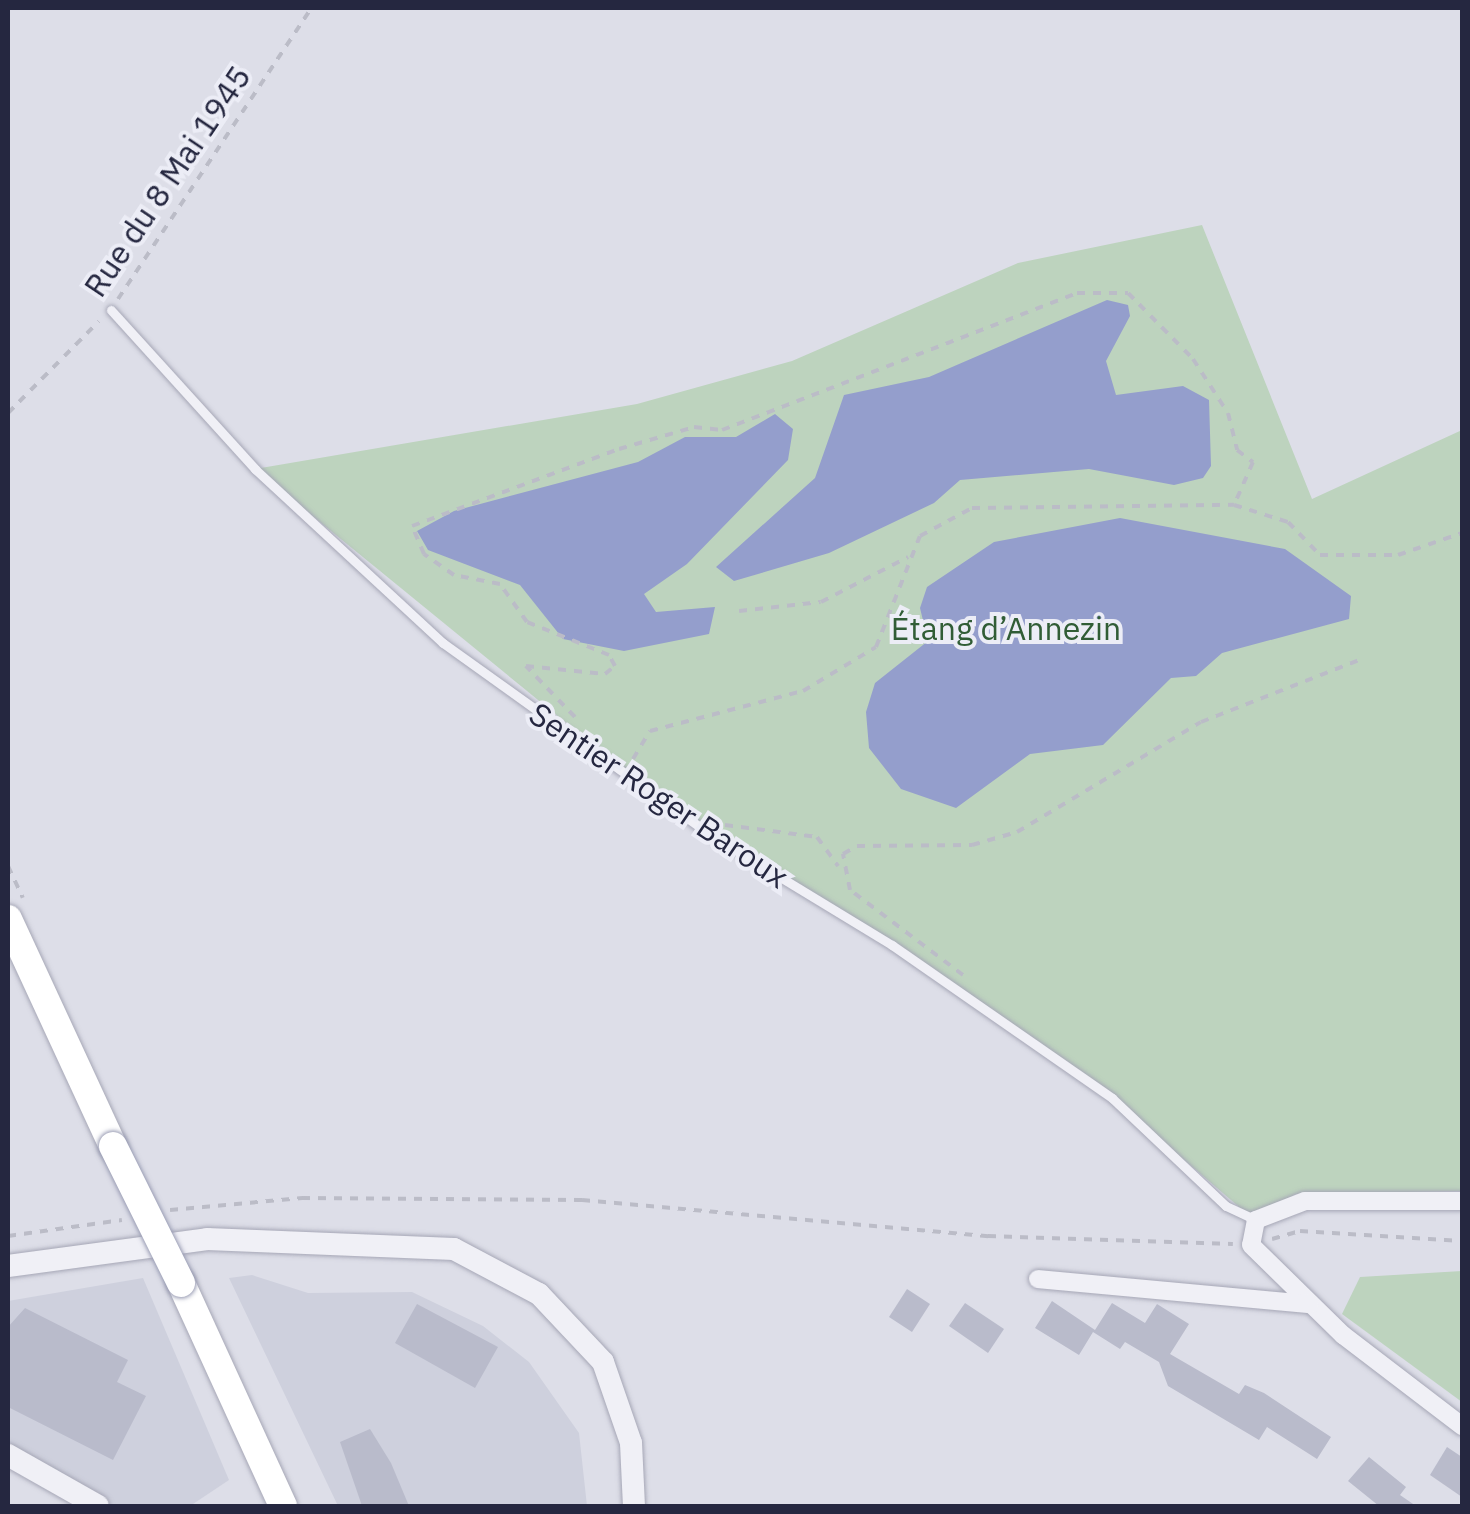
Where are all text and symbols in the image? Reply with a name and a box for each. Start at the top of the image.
street label: Rue du 8 Mai 1945 [76,58,258,304]
park label: Étang d’Annezin [891,609,1121,647]
street label: Sentier Roger Baroux [522,694,796,896]

